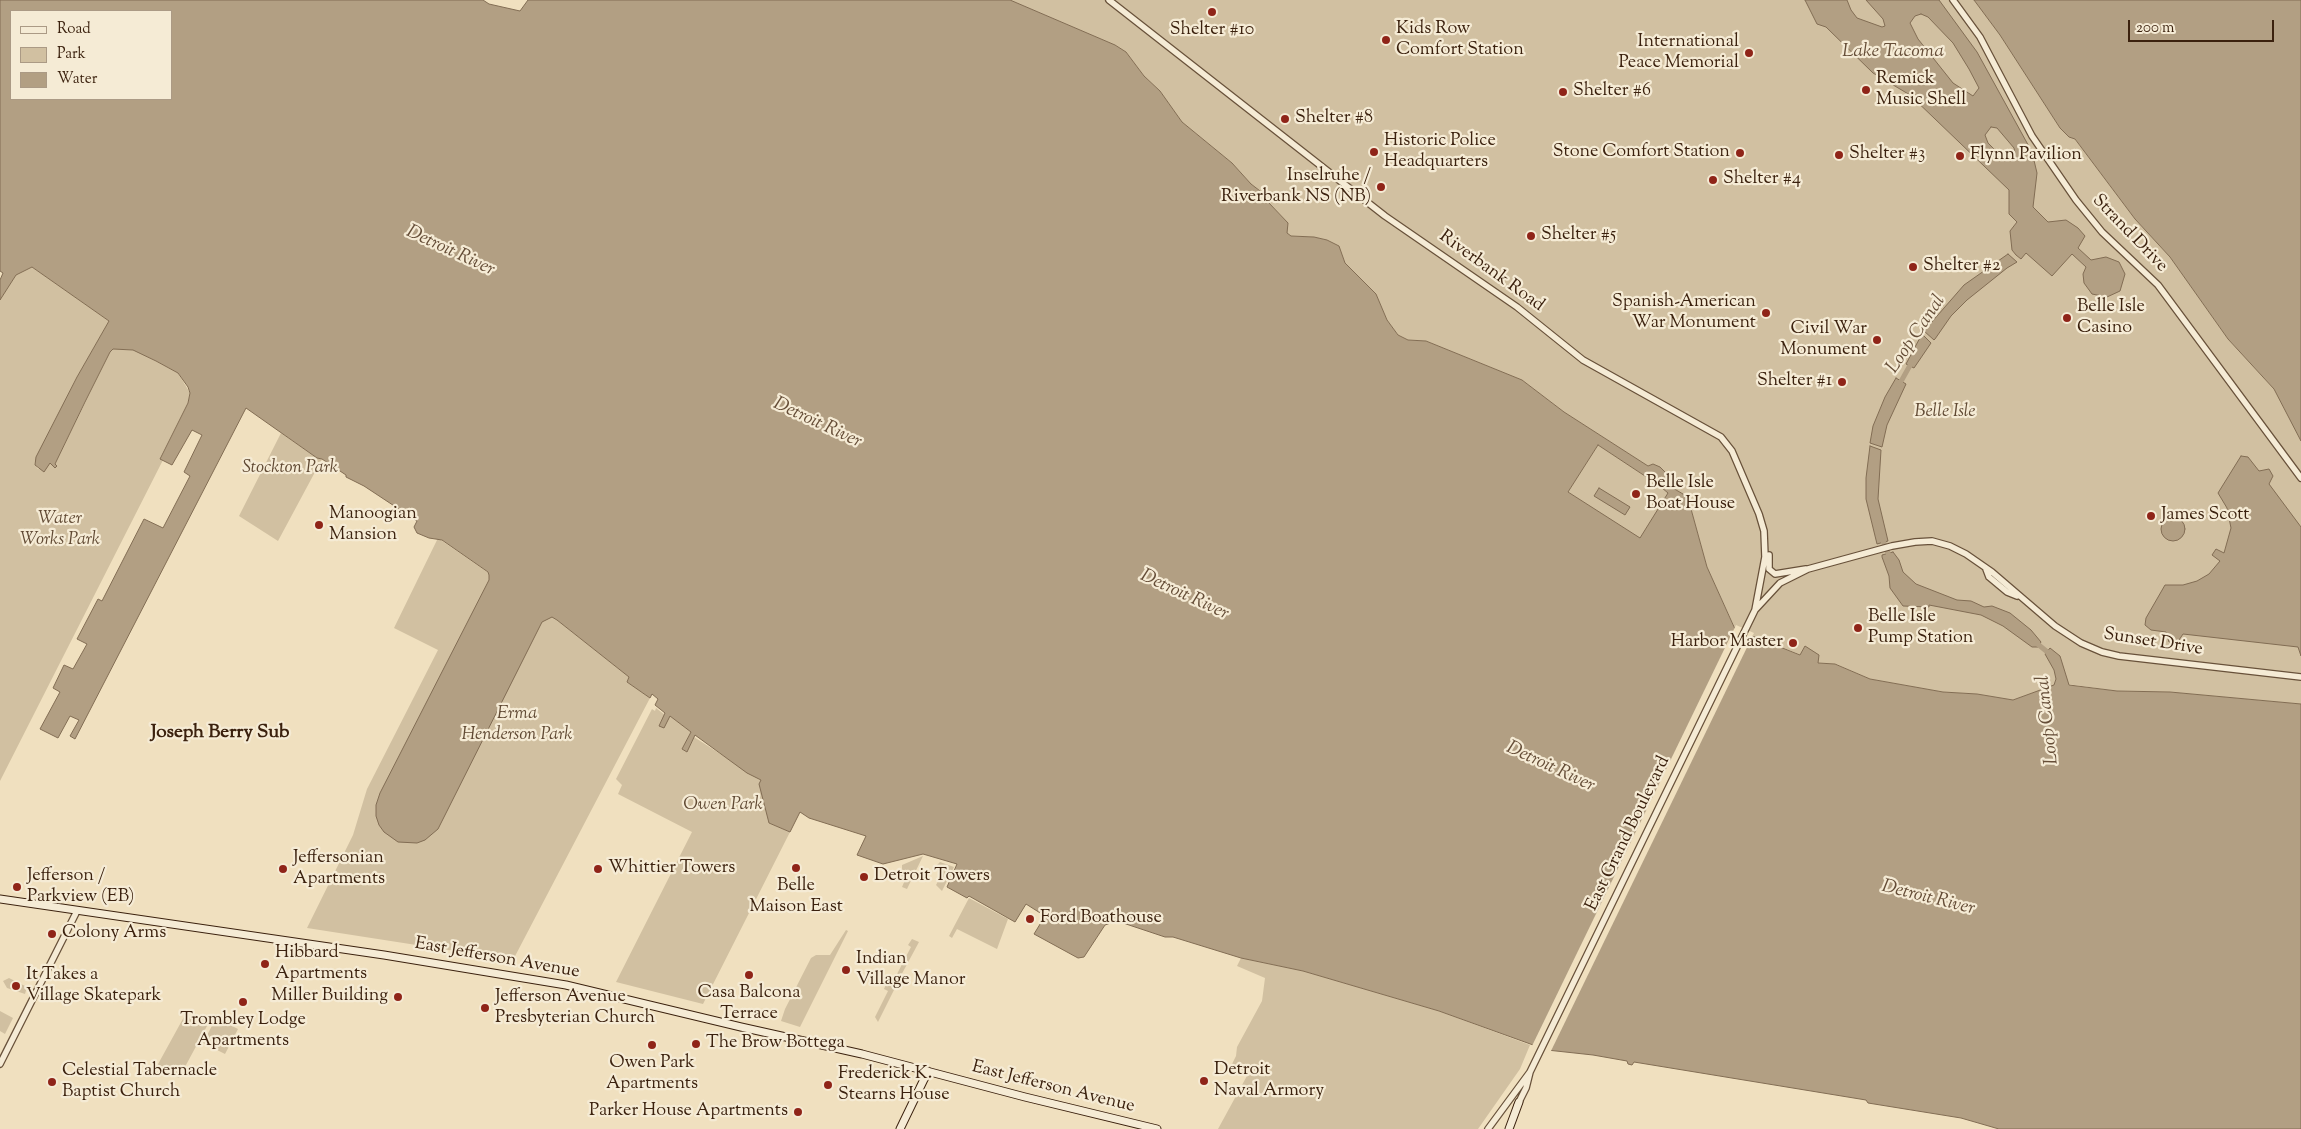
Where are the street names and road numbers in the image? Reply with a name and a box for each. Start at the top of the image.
street label: Strand Drive [2087,191,2171,277]
street label: Riverbank Road [1434,227,1548,317]
street label: Sunset Drive [2102,624,2204,662]
street label: East Grand Boulevard [1582,753,1676,915]
street label: East Jefferson Avenue [413,934,581,984]
street label: East Jefferson Avenue [969,1057,1137,1119]

